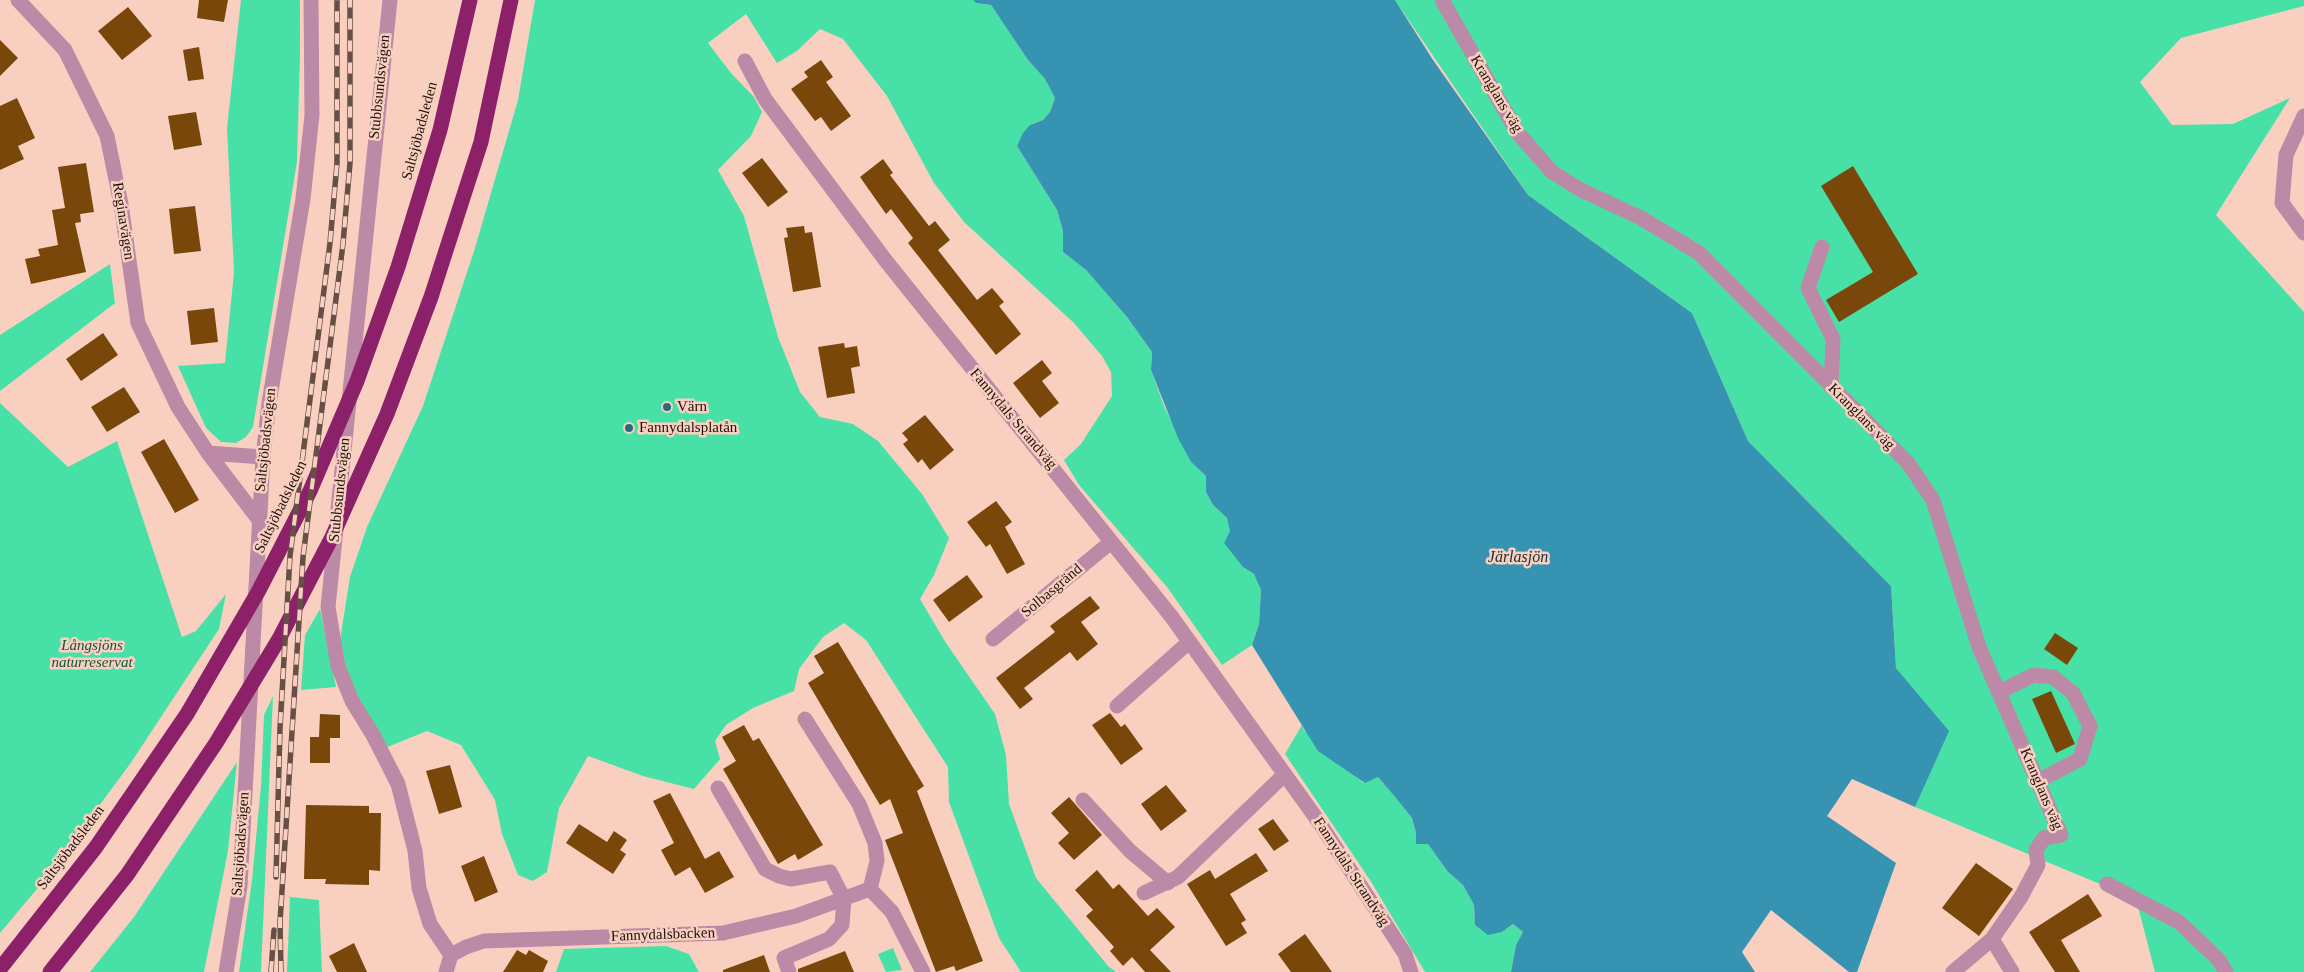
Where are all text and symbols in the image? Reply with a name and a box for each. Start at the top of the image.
street label: Stubbsundsvägen [366,34,394,140]
street label: Kranglans väg [1466,52,1526,136]
street label: Saltsjöbadsleden [398,80,442,182]
street label: Reginavägen [108,181,138,261]
street label: Fannydals Strandväg [966,365,1060,473]
street label: Kranglans väg [1824,380,1898,454]
street label: Saltsjöbadsvägen [252,387,280,493]
place label: Värn [677,398,707,416]
marker: Värn [661,401,673,413]
place label: Fannydalsplatån [639,419,737,437]
marker: Fannydalsplatån [623,422,635,434]
street label: Stubbsundsvägen [326,437,354,543]
street label: Saltsjöbadsleden [251,458,311,556]
water label: Järlasjön [1488,548,1548,568]
street label: Solbasgränd [1018,560,1086,622]
park label: Långsjöns naturreservat [51,637,133,672]
street label: Kranglans väg [2016,745,2066,833]
street label: Saltsjöbadsvägen [228,791,254,897]
street label: Saltsjöbadsleden [33,802,109,894]
street label: Fannydals Strandväg [1309,814,1393,930]
street label: Fannydalsbacken [611,924,715,946]

